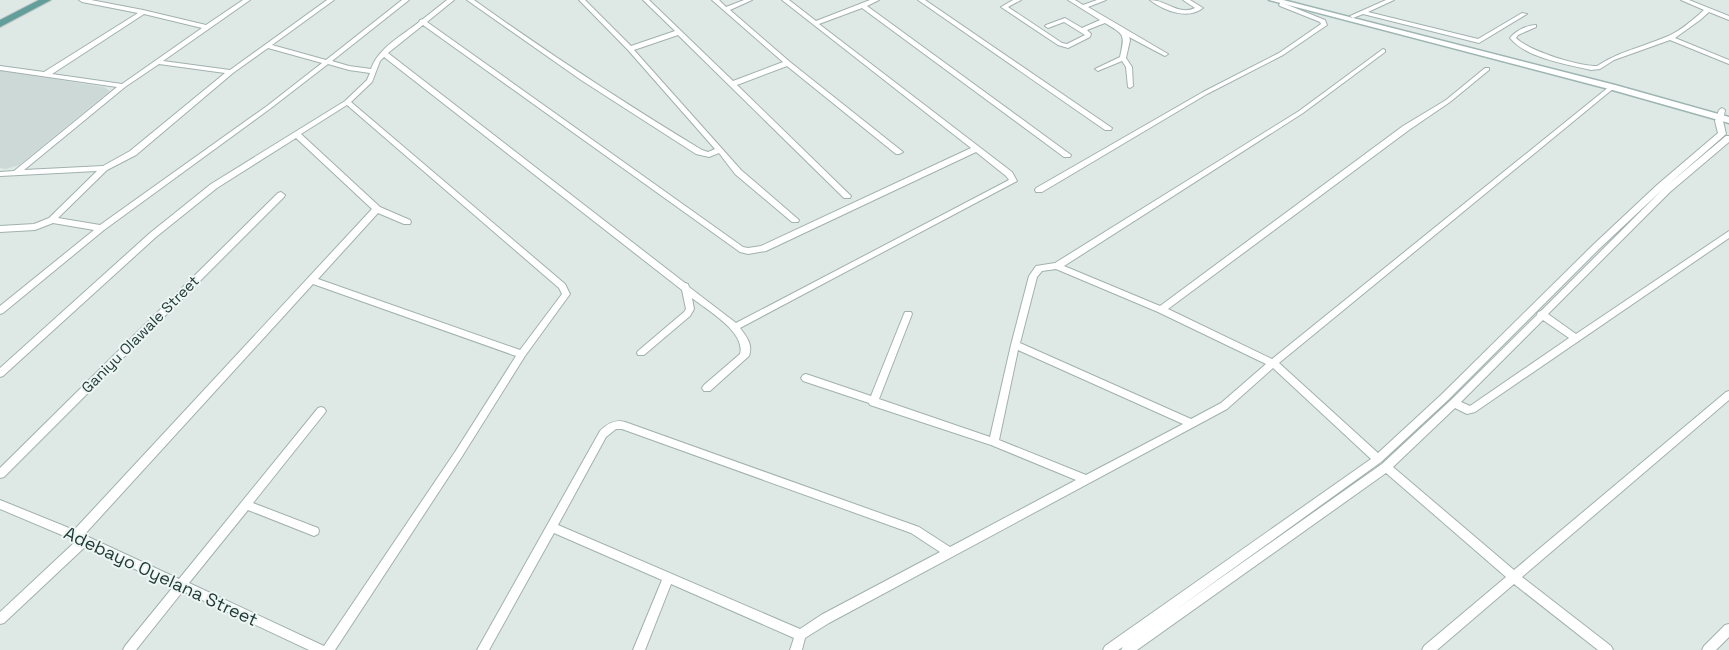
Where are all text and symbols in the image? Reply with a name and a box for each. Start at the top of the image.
street label: Ganiyu Olawale Street [77,271,203,397]
street label: Adebayo Oyelana Street [60,521,262,631]

